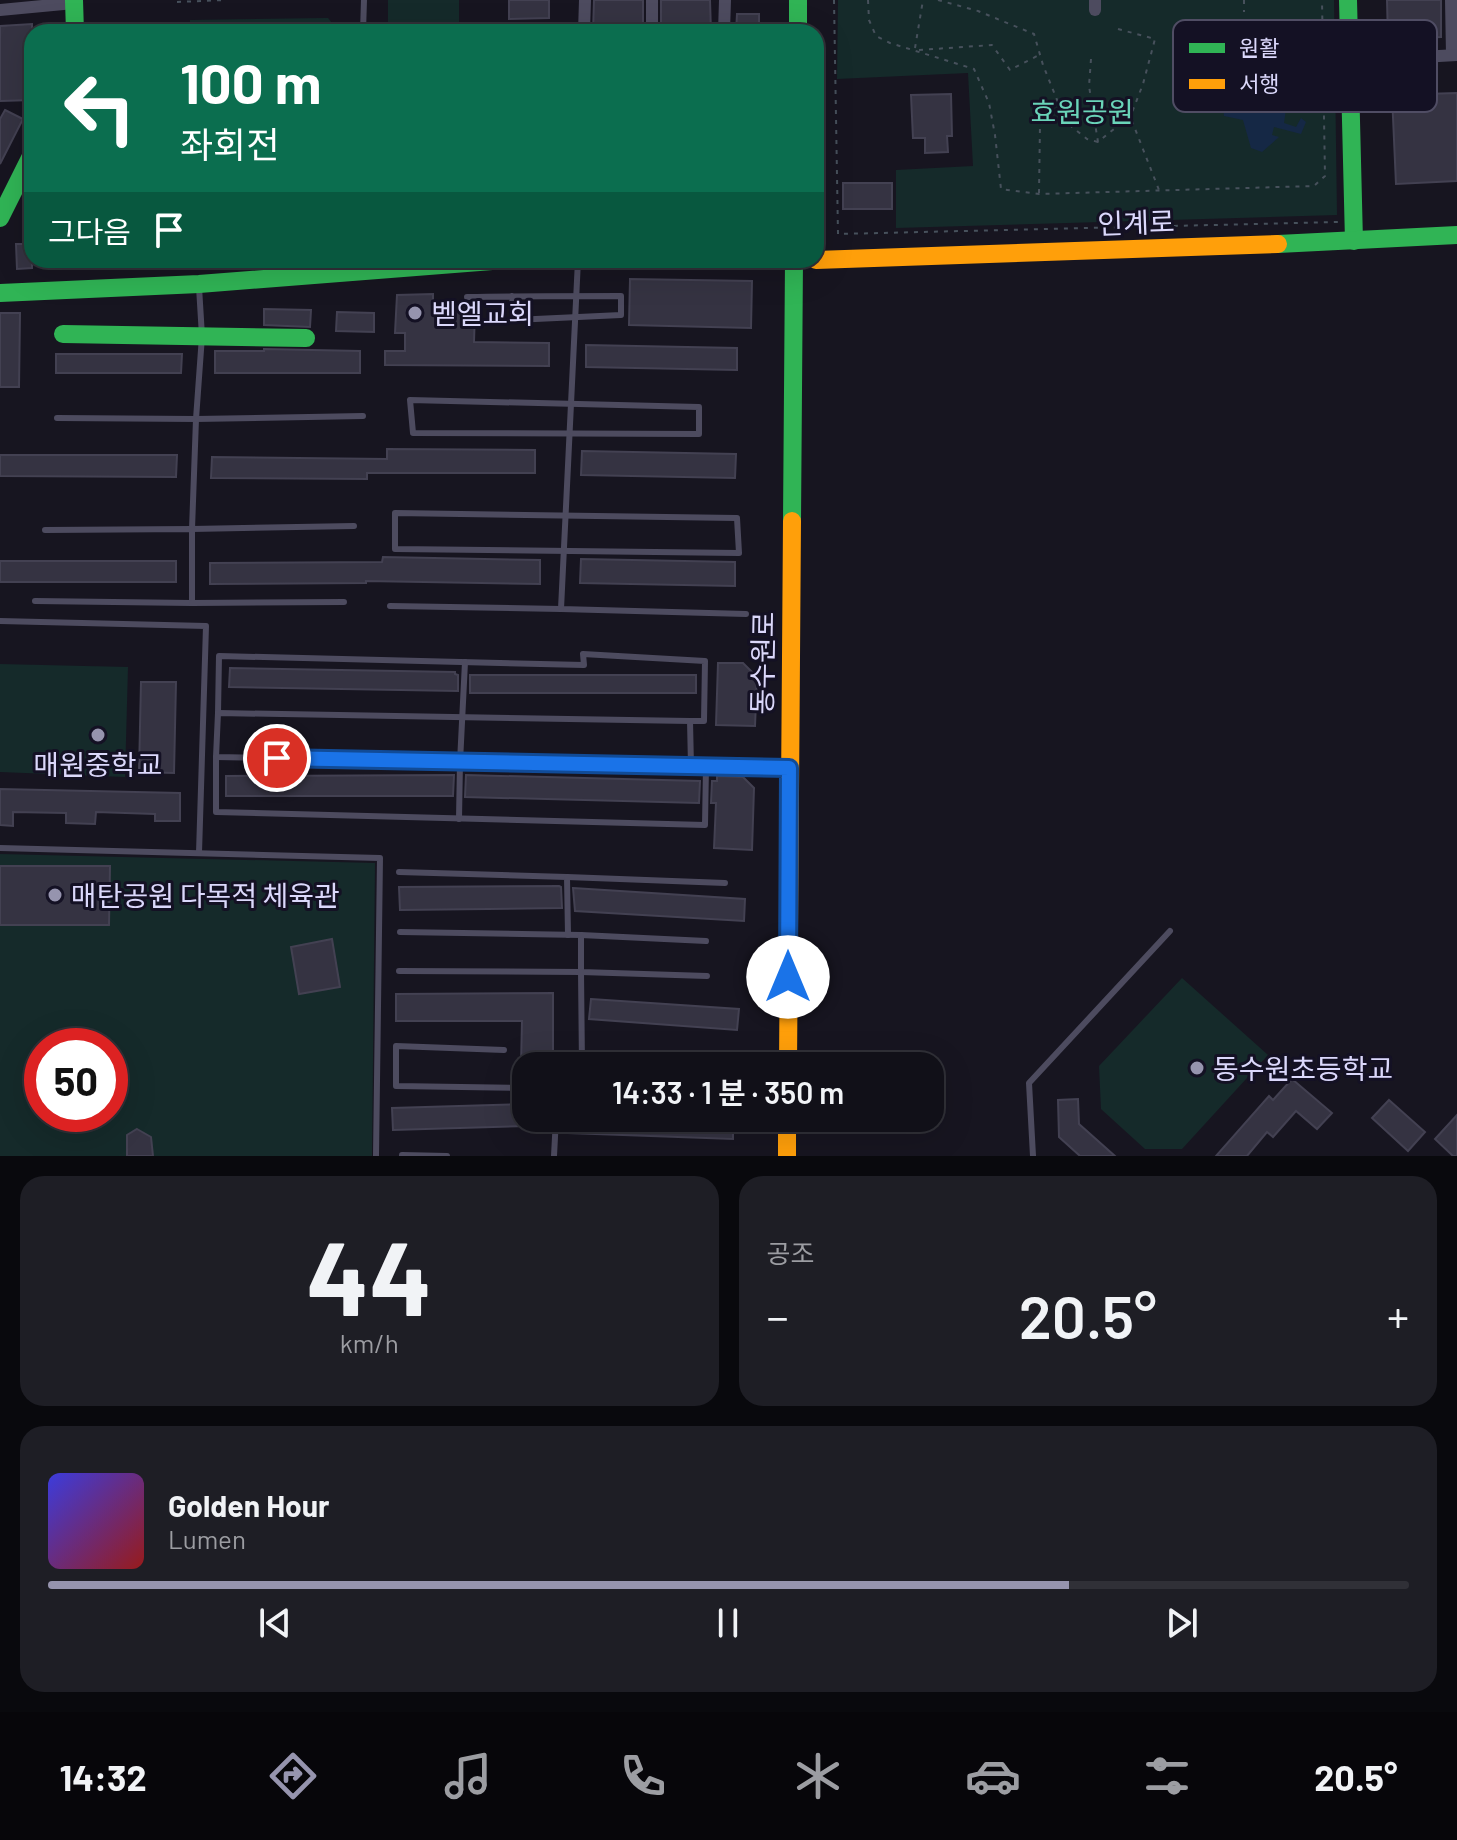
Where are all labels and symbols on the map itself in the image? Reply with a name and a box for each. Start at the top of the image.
legend [1173,20,1437,112]
text: 원활 [1239,34,1279,60]
text: 서행 [1239,70,1279,96]
park label: 효원공원 [1030,94,1134,128]
street label: 인계로 [1097,204,1175,240]
place label: 벧엘교회 [431,296,534,330]
marker: 벧엘교회 [406,304,424,322]
street label: 동수원로 [744,611,780,715]
pin [243,724,311,792]
marker: 매원중학교 [89,726,107,744]
place label: 매원중학교 [34,747,162,781]
place label: 매탄공원 다목적 체육관 [71,878,340,912]
marker: 매탄공원 다목적 체육관 [46,886,64,904]
position arrow [746,935,830,1019]
speed limit sign: 50 [24,1028,128,1132]
place label: 동수원초등학교 [1213,1051,1393,1085]
marker: 동수원초등학교 [1188,1059,1206,1077]

